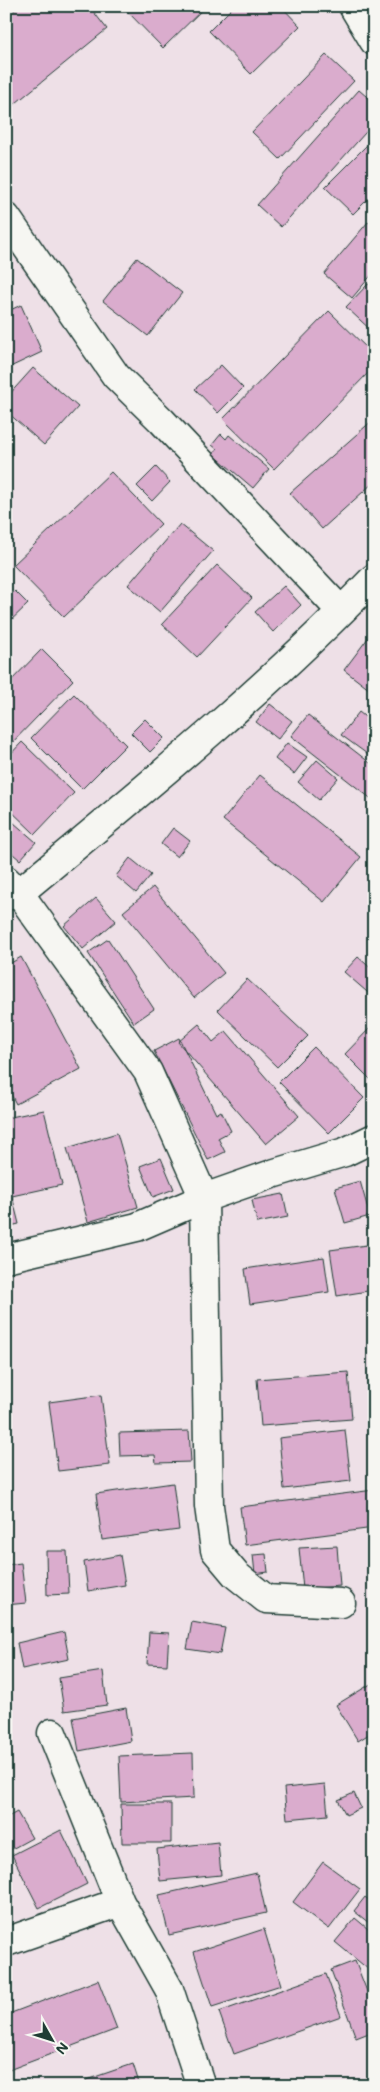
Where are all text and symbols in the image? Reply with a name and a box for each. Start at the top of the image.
north arrow [28,2014,78,2064]
text: N [52,2038,73,2059]

